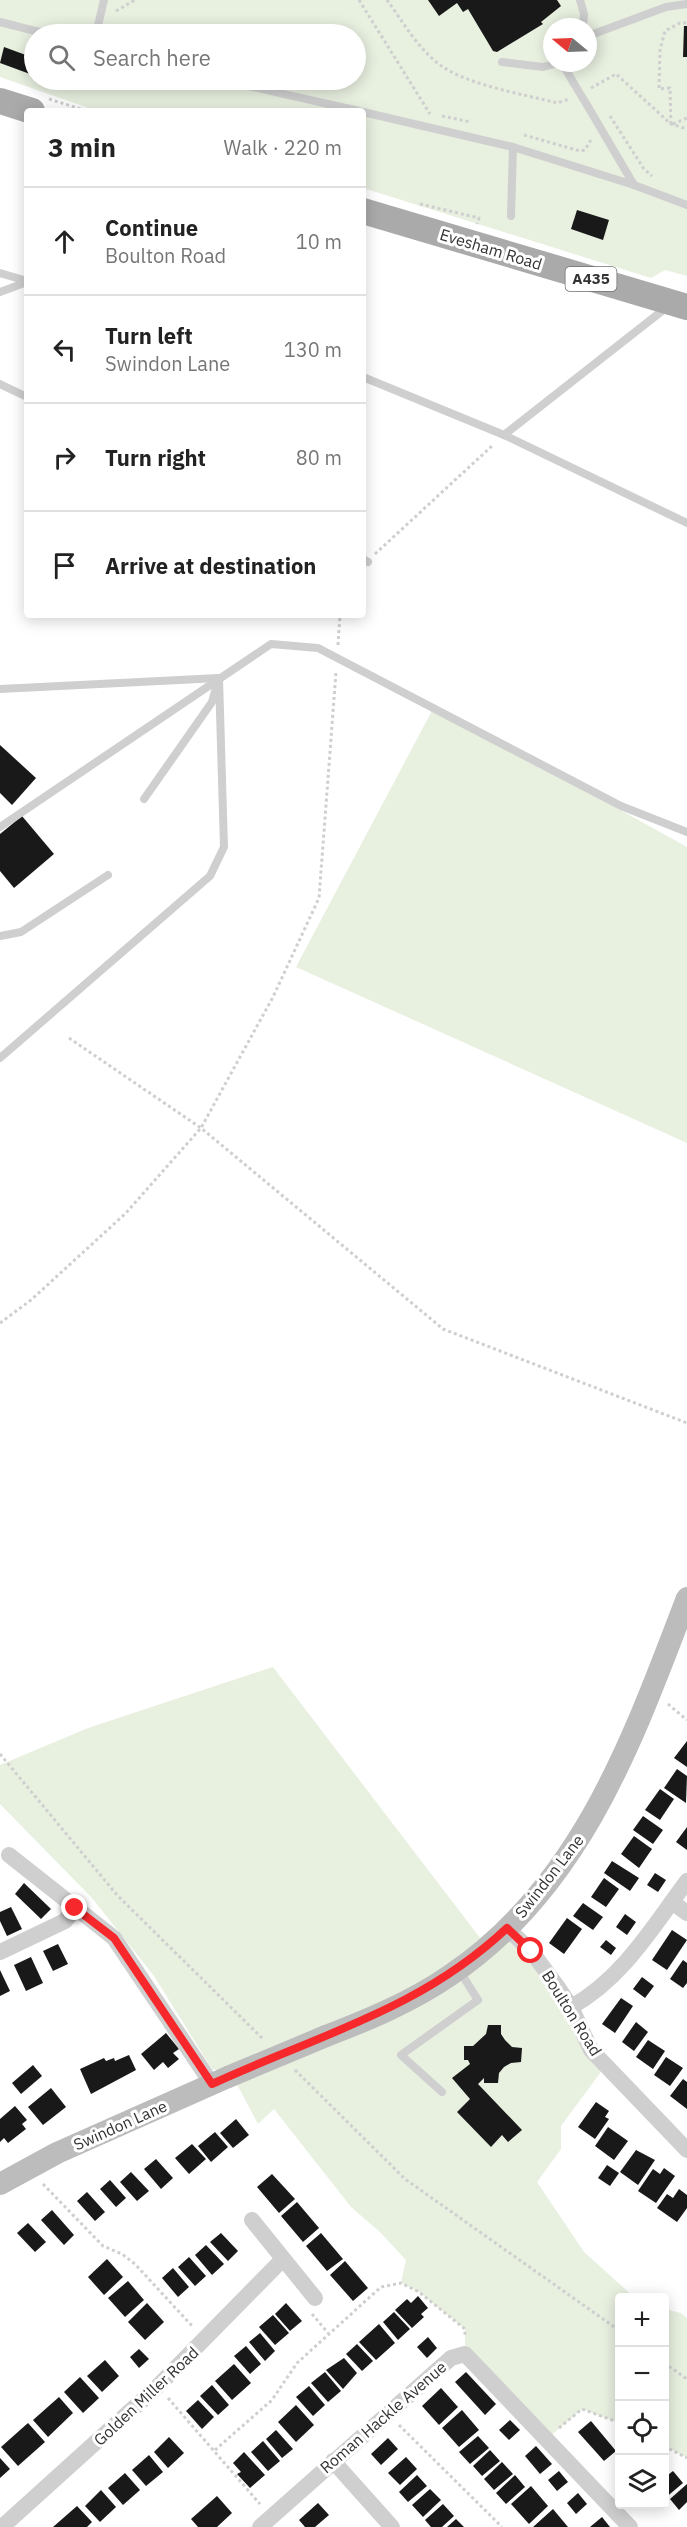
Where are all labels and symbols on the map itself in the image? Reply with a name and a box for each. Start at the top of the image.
north arrow [543,18,597,72]
street label: Evesham Road [437,224,545,274]
road number: A435 [566,267,616,291]
street label: Swindon Lane [510,1830,588,1922]
route end [61,1894,87,1920]
route start [517,1937,543,1963]
street label: Boulton Road [538,1967,606,2059]
street label: Swindon Lane [70,2095,170,2155]
street label: Golden Miller Road [89,2342,203,2450]
street label: Roman Hackle Avenue [316,2356,450,2477]

